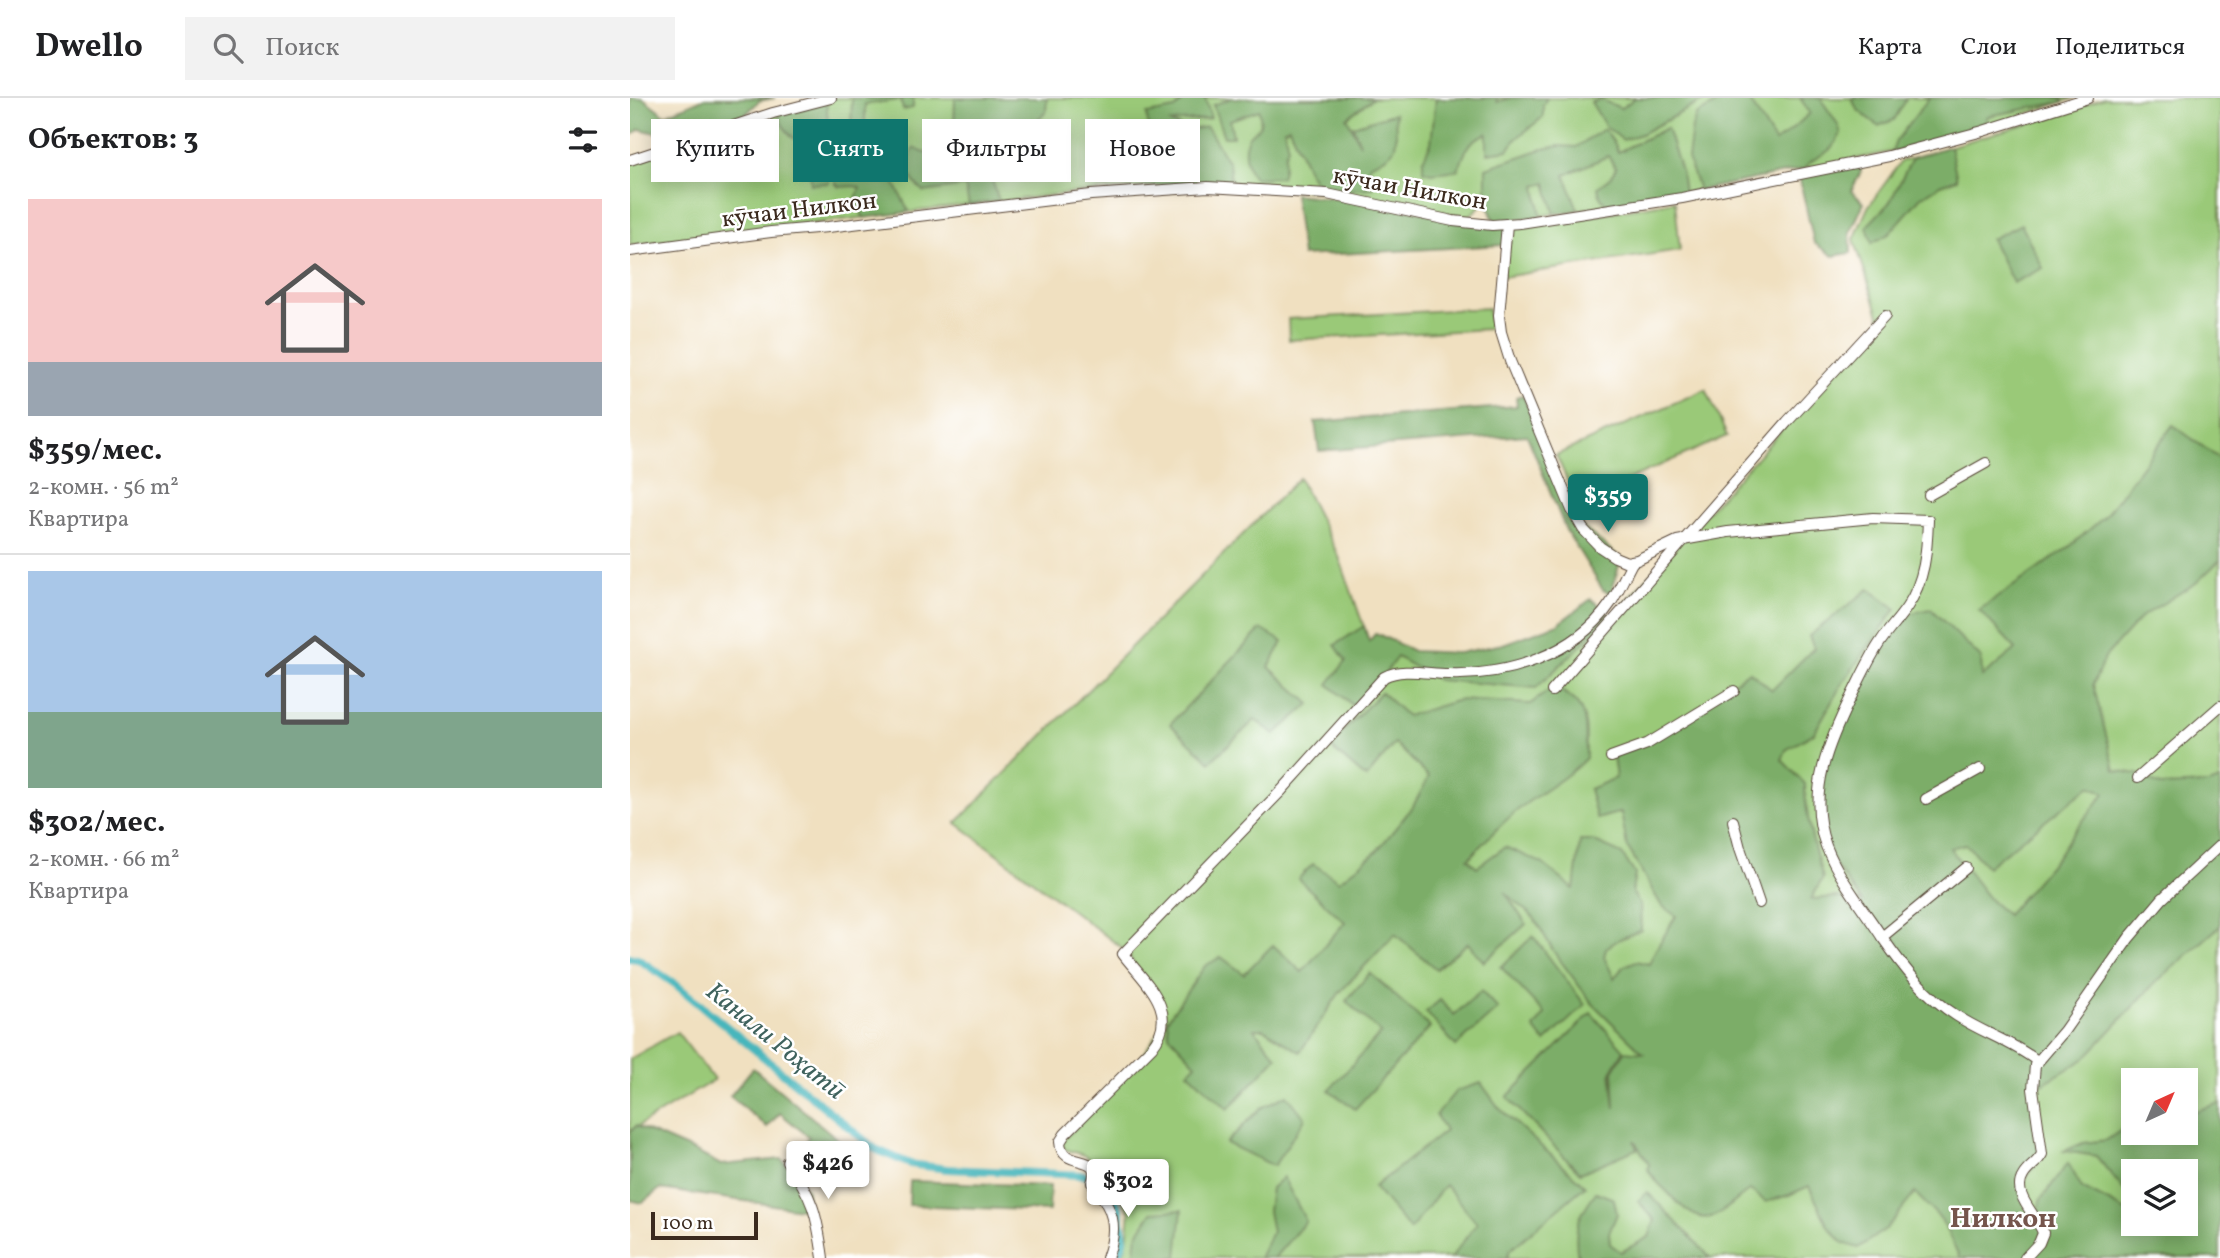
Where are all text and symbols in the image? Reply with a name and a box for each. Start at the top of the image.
search box [185,17,675,80]
text: Dwello [35,25,143,71]
icon: search [209,29,247,67]
text: Поиск [265,30,339,66]
text: Карта [1858,31,1923,65]
text: Слои [1961,31,2017,65]
text: Поделиться [2055,31,2185,65]
text: Объектов: 3 [28,119,198,161]
chip: Купить [651,119,779,182]
chip: Снять [793,119,908,182]
chip: Фильтры [922,119,1071,182]
chip: Новое [1085,119,1200,182]
icon: filters [564,121,602,159]
street label: кӯчаи Нилкон [1330,160,1489,220]
street label: кӯчаи Нилкон [720,185,879,237]
icon: home [252,245,378,371]
text: $359/мес. [28,430,163,472]
text: 2-комн. · 56 m² [28,472,179,504]
pin: $359 [1567,474,1649,534]
text: $359 [1584,481,1632,513]
text: Квартира [28,504,129,536]
icon: home [252,617,378,743]
text: $302/мес. [28,802,165,844]
text: 2-комн. · 66 m² [28,844,179,876]
text: Квартира [28,876,129,908]
water label: Канали Роҳатӣ [698,974,852,1109]
north arrow [2121,1068,2198,1144]
map controls [2121,1068,2198,1236]
pin: $426 [787,1142,869,1201]
text: $426 [802,1148,854,1180]
button: layers [2121,1159,2198,1236]
pin: $302 [1087,1160,1169,1219]
text: $302 [1103,1166,1153,1198]
district label: Нилкон [1950,1200,2056,1239]
scale bar [651,1209,758,1241]
text: 100 m [662,1211,713,1237]

